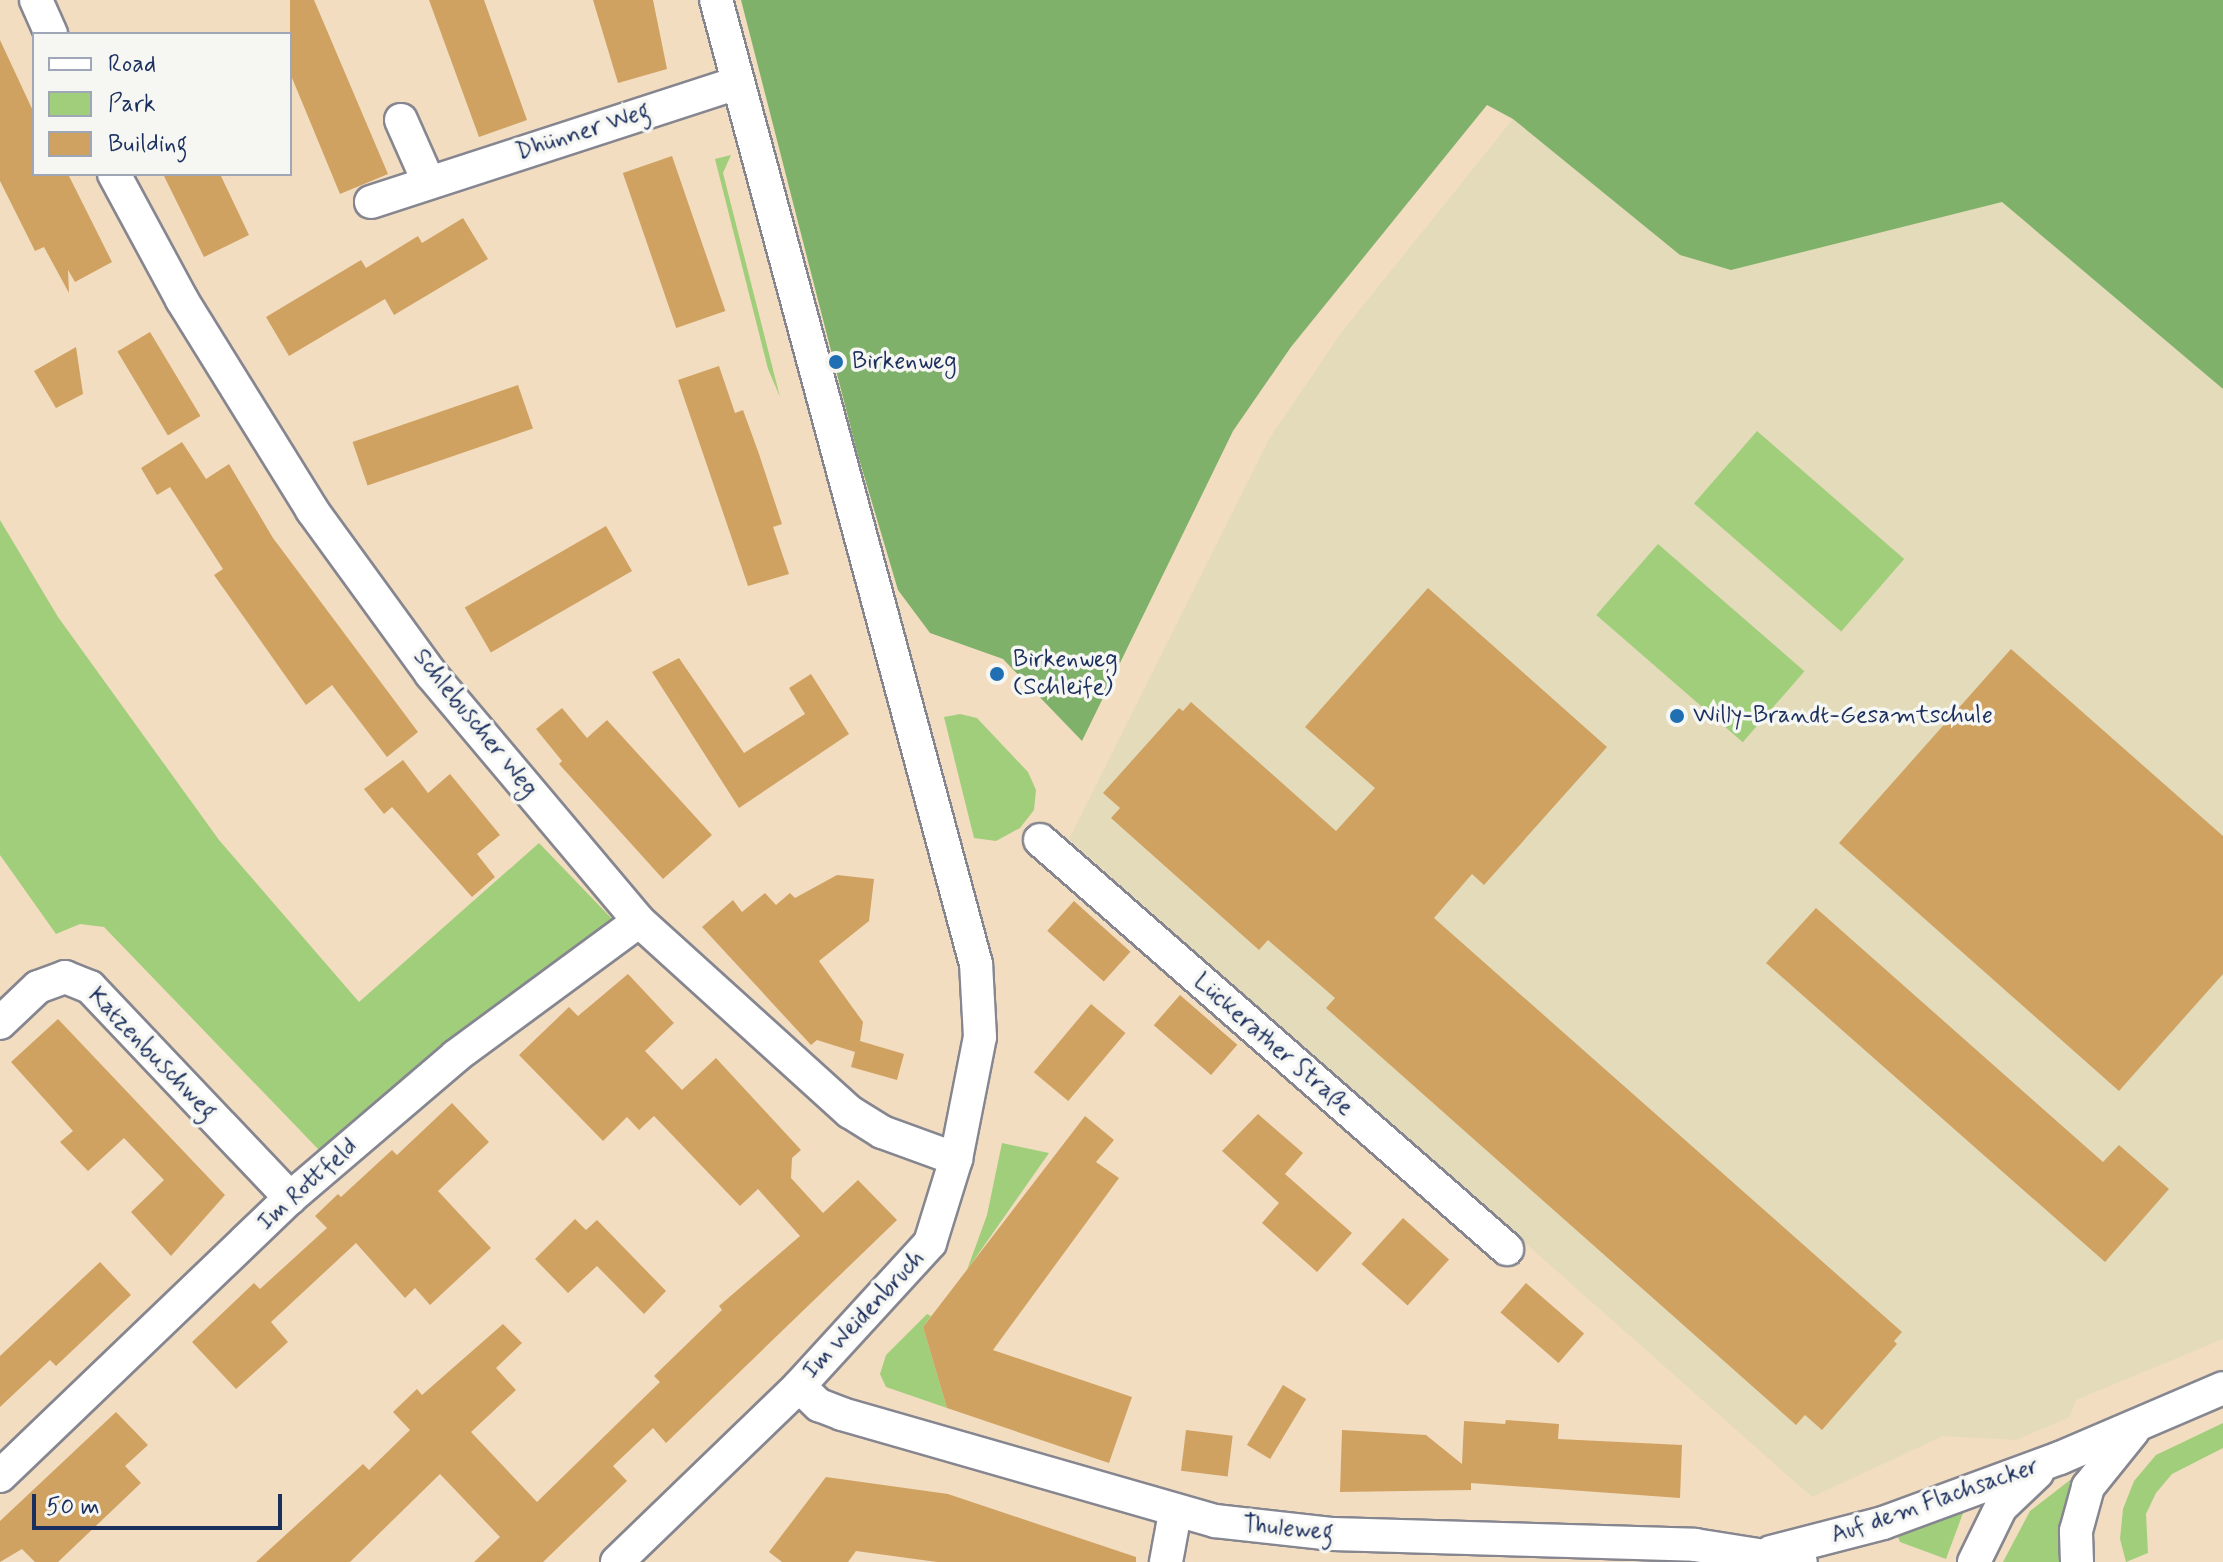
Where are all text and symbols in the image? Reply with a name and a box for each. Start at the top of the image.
legend [32,32,292,176]
text: Road [108,49,156,80]
text: Park [108,89,156,120]
street label: Dhünner Weg [512,97,654,167]
text: Building [108,129,188,160]
place label: Birkenweg [852,348,957,376]
marker: Birkenweg [827,353,845,371]
street label: Schlebuscher Weg [406,643,544,803]
place label: Birkenweg (Schleife) [1013,646,1118,702]
marker: Birkenweg (Schleife) [988,665,1006,683]
place label: Willy-Brandt-Gesamtschule [1693,702,1993,730]
marker: Willy-Brandt-Gesamtschule [1668,707,1686,725]
street label: Lückerather Straße [1187,968,1359,1122]
street label: Katzenbuschweg [82,982,222,1126]
street label: Im Rottfeld [252,1132,364,1238]
street label: Im Weidenbruch [796,1244,932,1386]
street label: Auf dem Flachsacker [1829,1453,2041,1549]
scale bar [36,1478,286,1528]
text: 50 m [46,1492,100,1523]
street label: Thuleweg [1241,1511,1335,1547]

